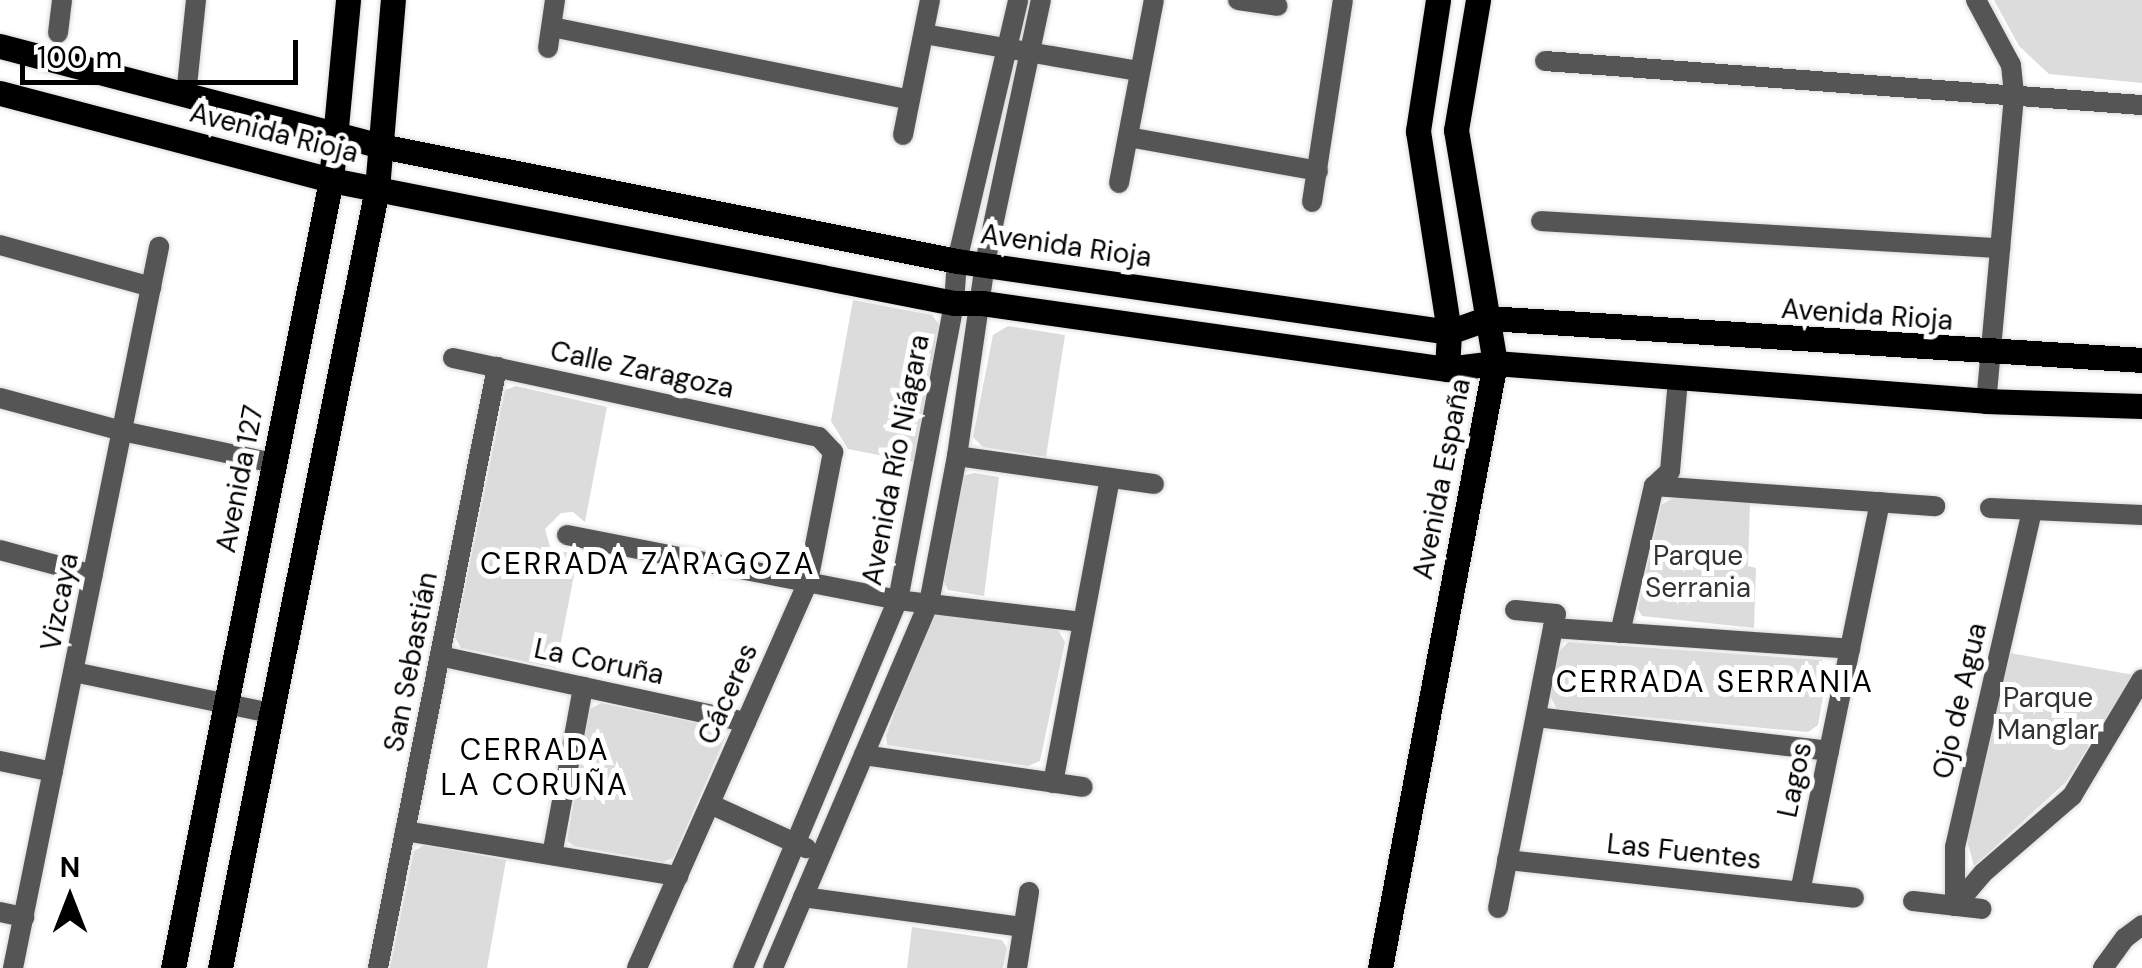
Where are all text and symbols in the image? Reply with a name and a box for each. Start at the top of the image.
scale bar [25,20,302,82]
text: 100 m [37,38,122,77]
street label: Avenida Rioja [186,96,362,170]
street label: Avenida Rioja [978,217,1154,275]
street label: Avenida Rioja [1780,292,1954,338]
street label: Avenida Río Niágara [855,332,937,588]
street label: Calle Zaragoza [547,334,737,406]
street label: Avenida España [1406,376,1478,582]
street label: Avenida 127 [209,402,271,556]
park label: Parque Serrania [1645,539,1751,605]
district label: CERRADA ZARAGOZA [480,546,816,582]
street label: Vizcaya [34,550,86,654]
street label: San Sebastián [377,569,445,755]
street label: Ojo de Agua [1926,620,1994,782]
street label: La Coruña [531,632,667,692]
street label: Cáceres [691,638,765,750]
district label: CERRADA SERRANIA [1556,664,1874,700]
park label: Parque Manglar [1997,681,2099,747]
district label: CERRADA LA CORUÑA [440,732,630,802]
street label: Lagos [1771,739,1819,821]
street label: Las Fuentes [1605,827,1763,877]
north arrow [20,848,120,948]
text: N [60,849,80,886]

